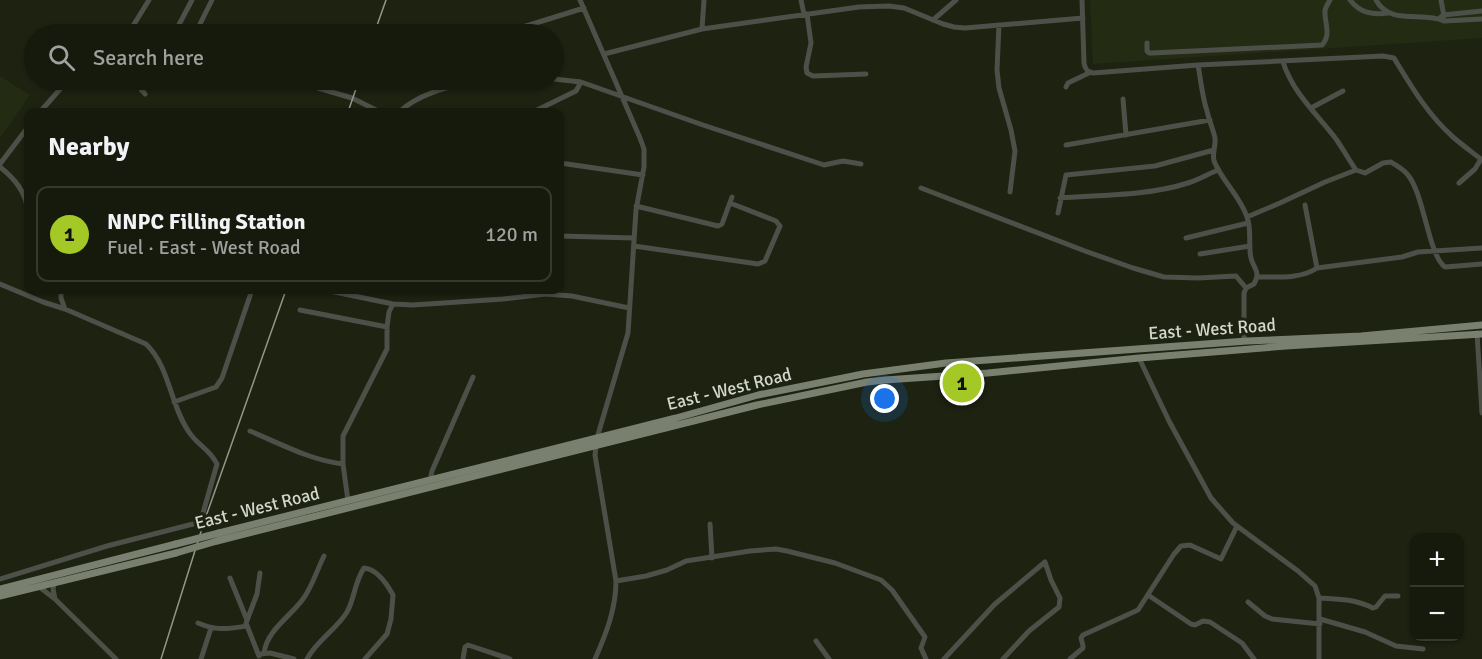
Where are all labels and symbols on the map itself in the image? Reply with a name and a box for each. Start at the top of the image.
street label: East - West Road [1147,314,1277,344]
pin: 1 [942,360,982,406]
street label: East - West Road [664,363,794,415]
your location [870,384,899,413]
street label: East - West Road [192,482,322,534]

